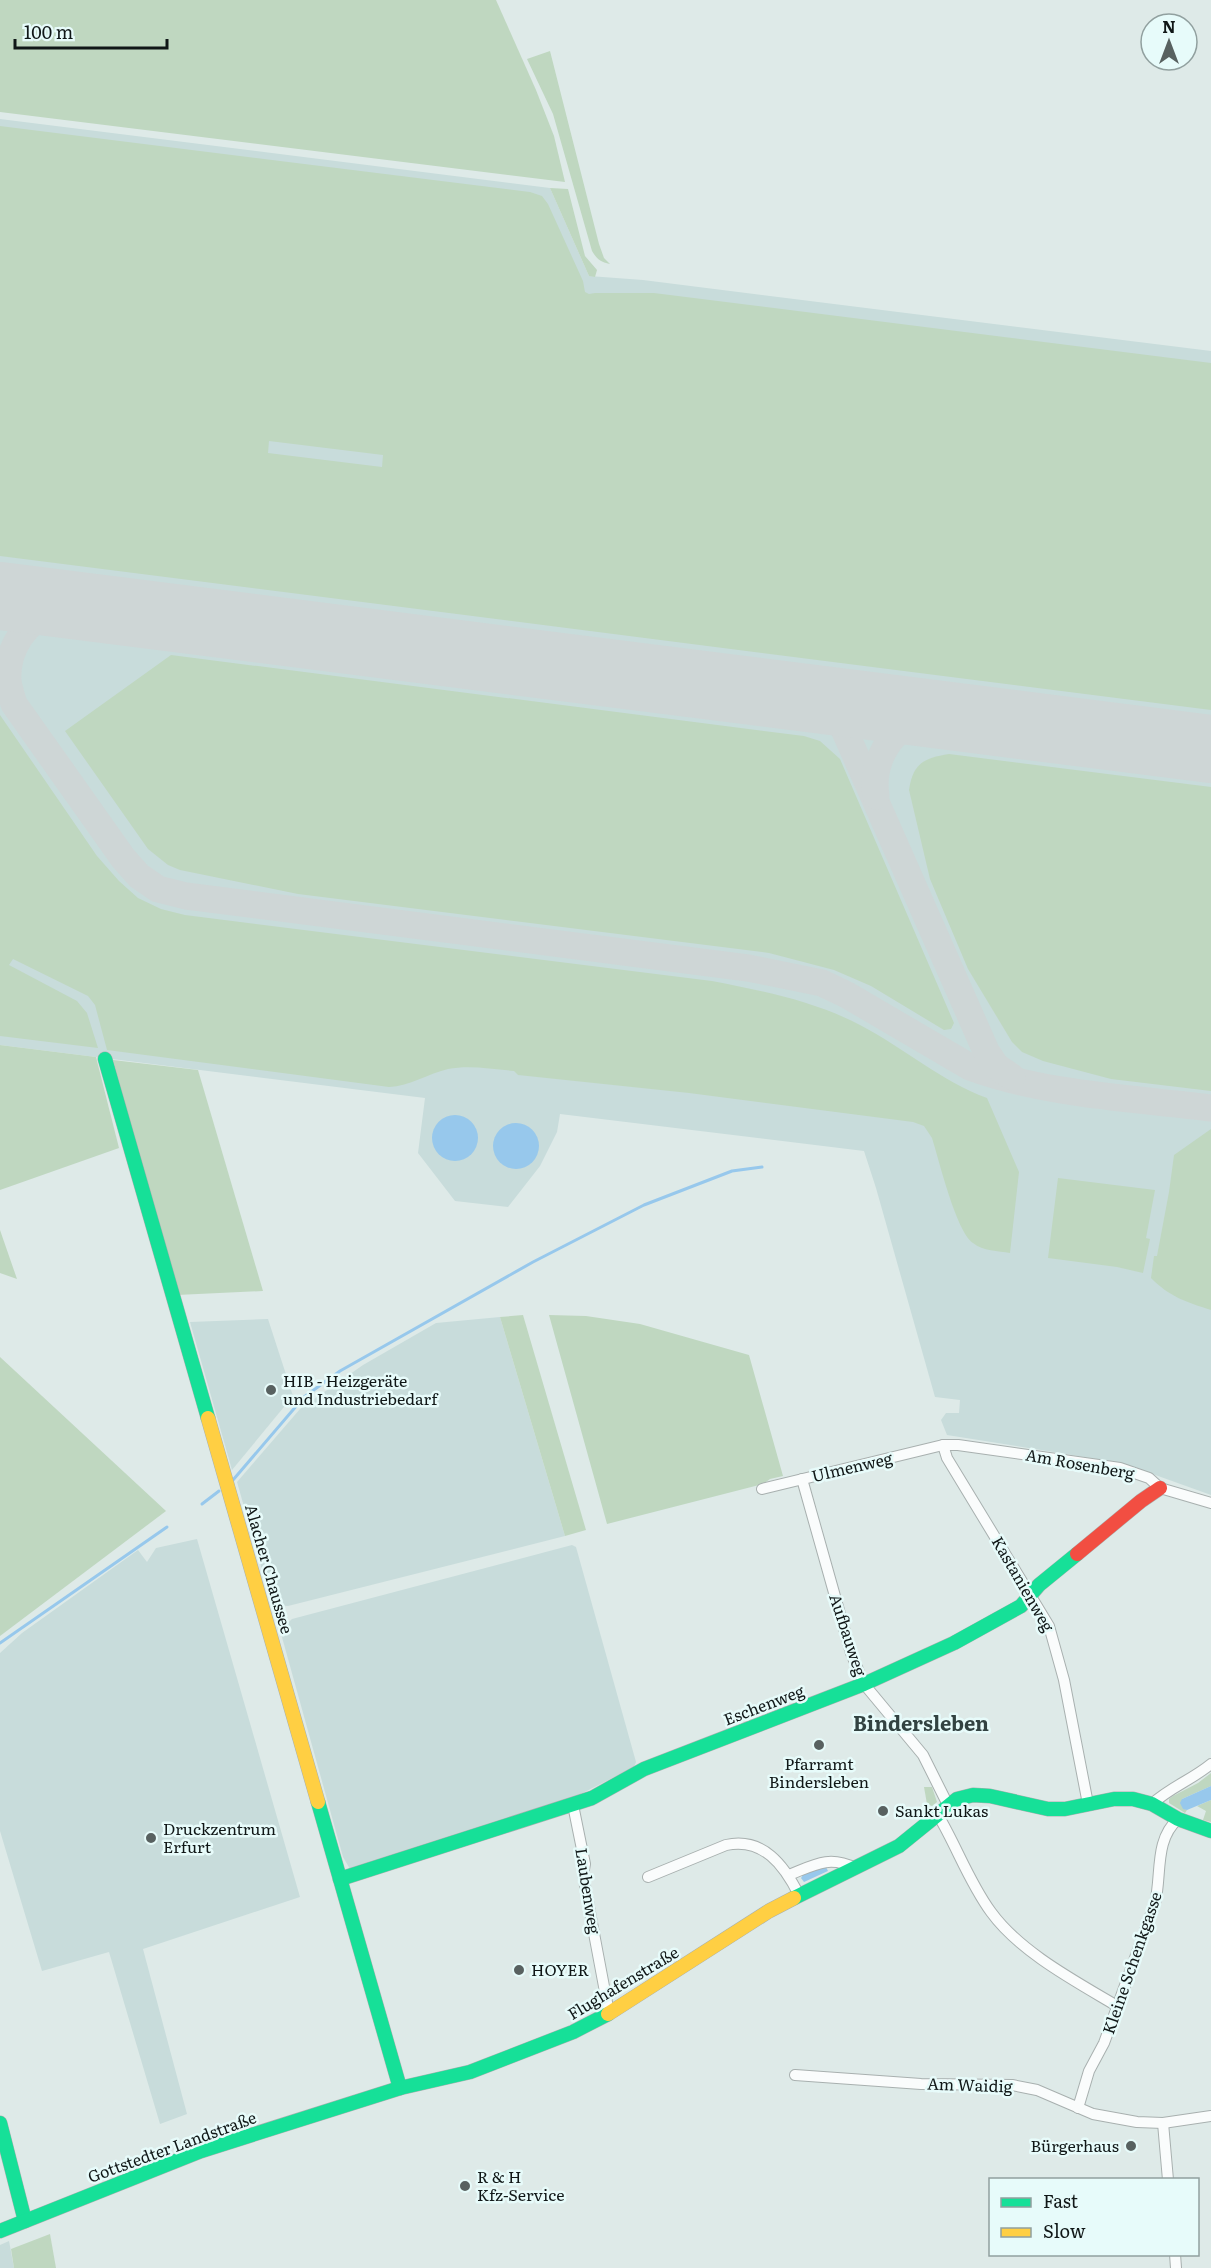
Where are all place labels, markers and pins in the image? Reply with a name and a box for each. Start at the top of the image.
place label: HIB - Heizgeräte und Industriebedarf [283,1368,439,1410]
marker: HIB - Heizgeräte und Industriebedarf [264,1383,278,1397]
marker: Pfarramt Bindersleben [812,1738,826,1752]
place label: Pfarramt Bindersleben [769,1751,870,1793]
place label: Sankt Lukas [895,1798,988,1822]
marker: Sankt Lukas [876,1804,890,1818]
place label: Druckzentrum Erfurt [163,1816,276,1858]
marker: Druckzentrum Erfurt [144,1831,158,1845]
place label: HOYER [531,1957,589,1981]
marker: HOYER [512,1963,526,1977]
place label: Bürgerhaus [1031,2133,1119,2157]
marker: Bürgerhaus [1124,2139,1138,2153]
place label: R & H Kfz-Service [477,2164,565,2206]
marker: R & H Kfz-Service [458,2179,472,2193]

